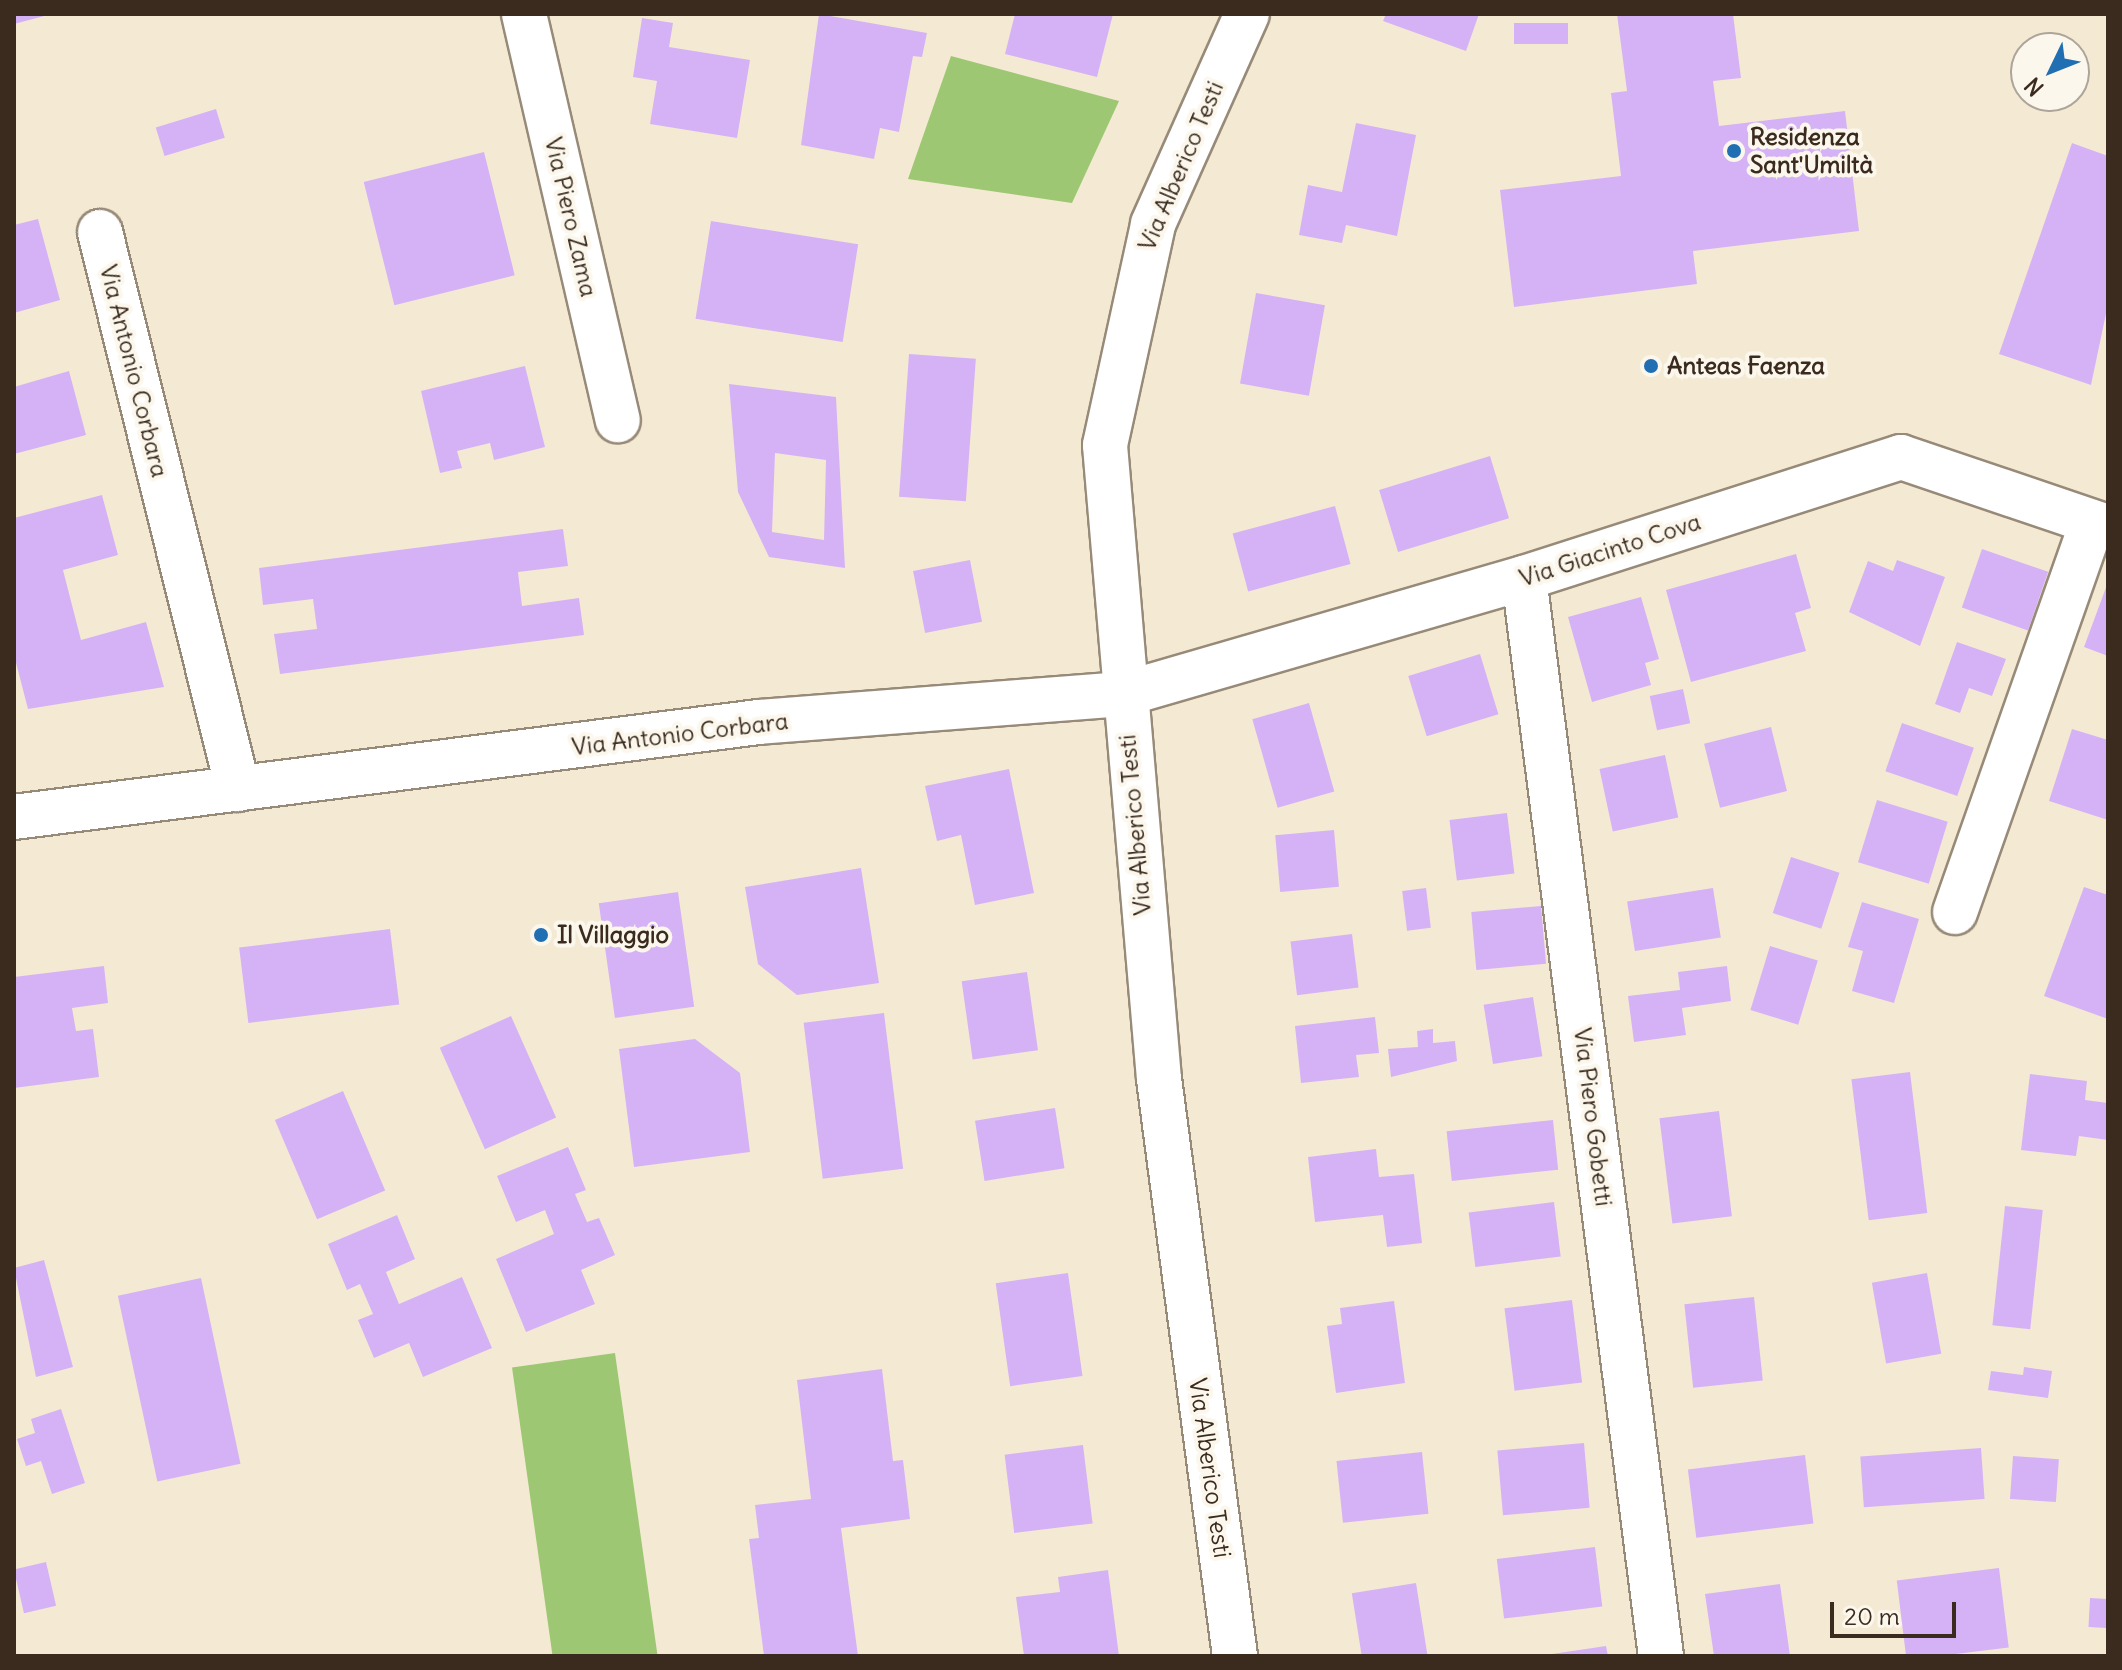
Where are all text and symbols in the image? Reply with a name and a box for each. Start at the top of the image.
north arrow [2010,32,2090,112]
text: N [2018,72,2049,102]
street label: Via Alberico Testi [1132,77,1230,255]
place label: Residenza Sant'Umiltà [1750,123,1873,179]
street label: Via Piero Zama [539,134,603,300]
marker: Residenza Sant'Umiltà [1725,142,1743,160]
street label: Via Antonio Corbara [94,262,174,480]
place label: Anteas Faenza [1667,352,1825,380]
marker: Anteas Faenza [1642,357,1660,375]
street label: Via Giacinto Cova [1516,507,1704,593]
street label: Via Antonio Corbara [570,706,790,762]
street label: Via Alberico Testi [1113,733,1157,917]
place label: Il Villaggio [557,921,669,949]
marker: Il Villaggio [532,926,550,944]
street label: Via Piero Gobetti [1568,1026,1618,1208]
street label: Via Alberico Testi [1183,1376,1237,1560]
scale bar [1834,1586,1960,1636]
text: 20 m [1844,1601,1900,1631]

